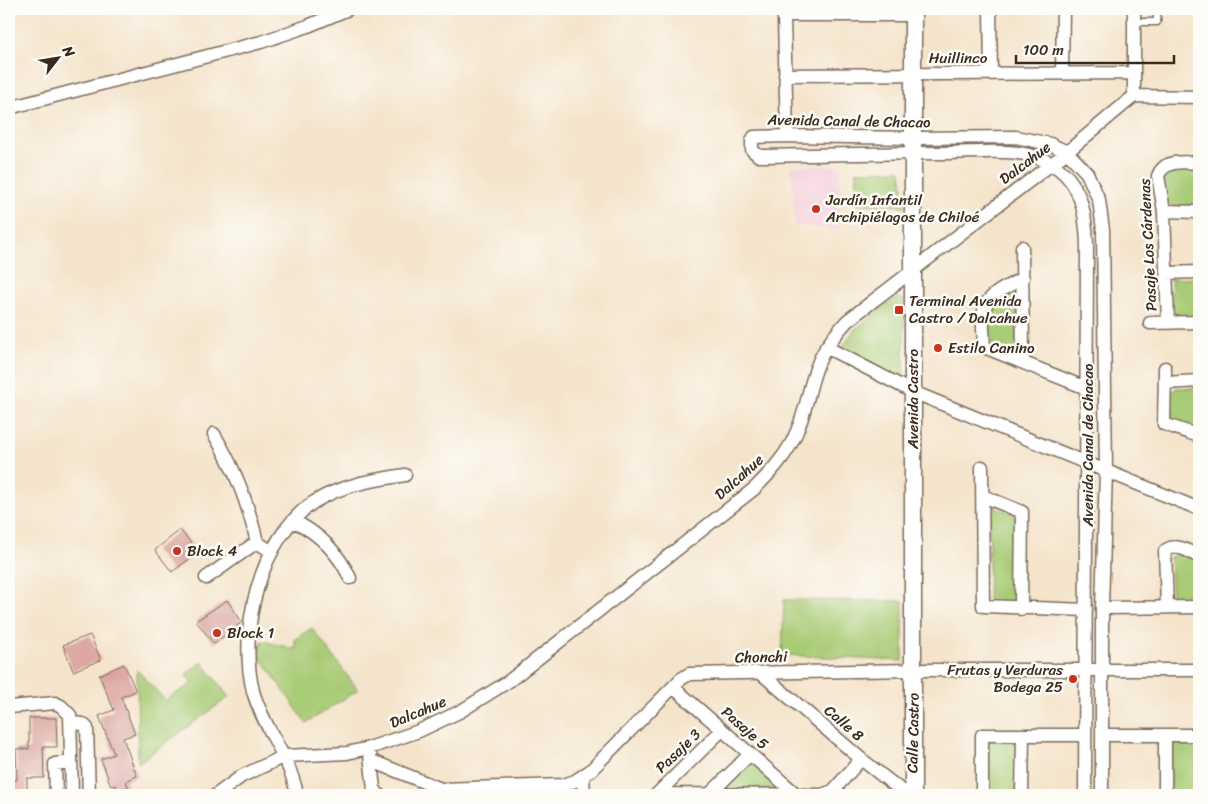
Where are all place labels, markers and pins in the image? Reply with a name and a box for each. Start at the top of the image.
place label: Jardín Infantil Archipiélagos de Chiloé [825,187,980,230]
marker: Jardín Infantil Archipiélagos de Chiloé [810,203,822,215]
place label: Terminal Avenida Castro / Dalcahue [909,288,1028,331]
marker: Terminal Avenida Castro / Dalcahue [893,304,905,316]
place label: Estilo Canino [948,335,1035,361]
marker: Estilo Canino [932,342,944,354]
place label: Block 4 [187,538,237,564]
marker: Block 4 [171,545,183,557]
place label: Block 1 [227,620,274,646]
marker: Block 1 [211,627,223,639]
place label: Frutas y Verduras Bodega 25 [947,657,1063,700]
marker: Frutas y Verduras Bodega 25 [1067,673,1079,685]

